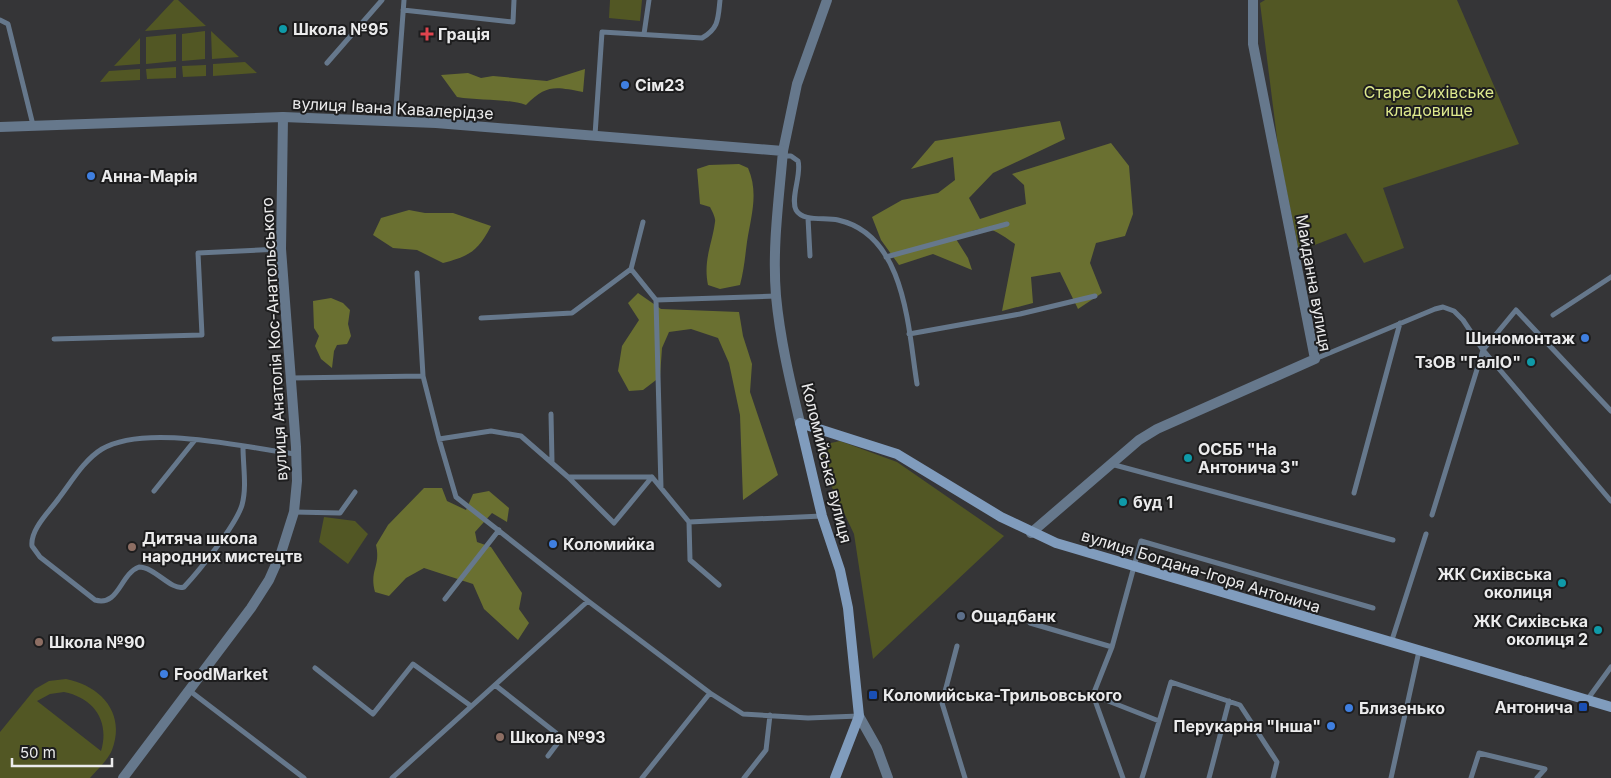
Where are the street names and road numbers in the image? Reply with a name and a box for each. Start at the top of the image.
street label: вулиця Івана Кавалерідзе [292,93,494,123]
street label: вулиця Анатолія Кос-Анатольського [257,197,291,481]
street label: Майданна вулиця [1292,213,1336,353]
street label: Коломийська вулиця [797,381,857,545]
street label: вулиця Богдана-Ігоря Антонича [1079,525,1323,617]

